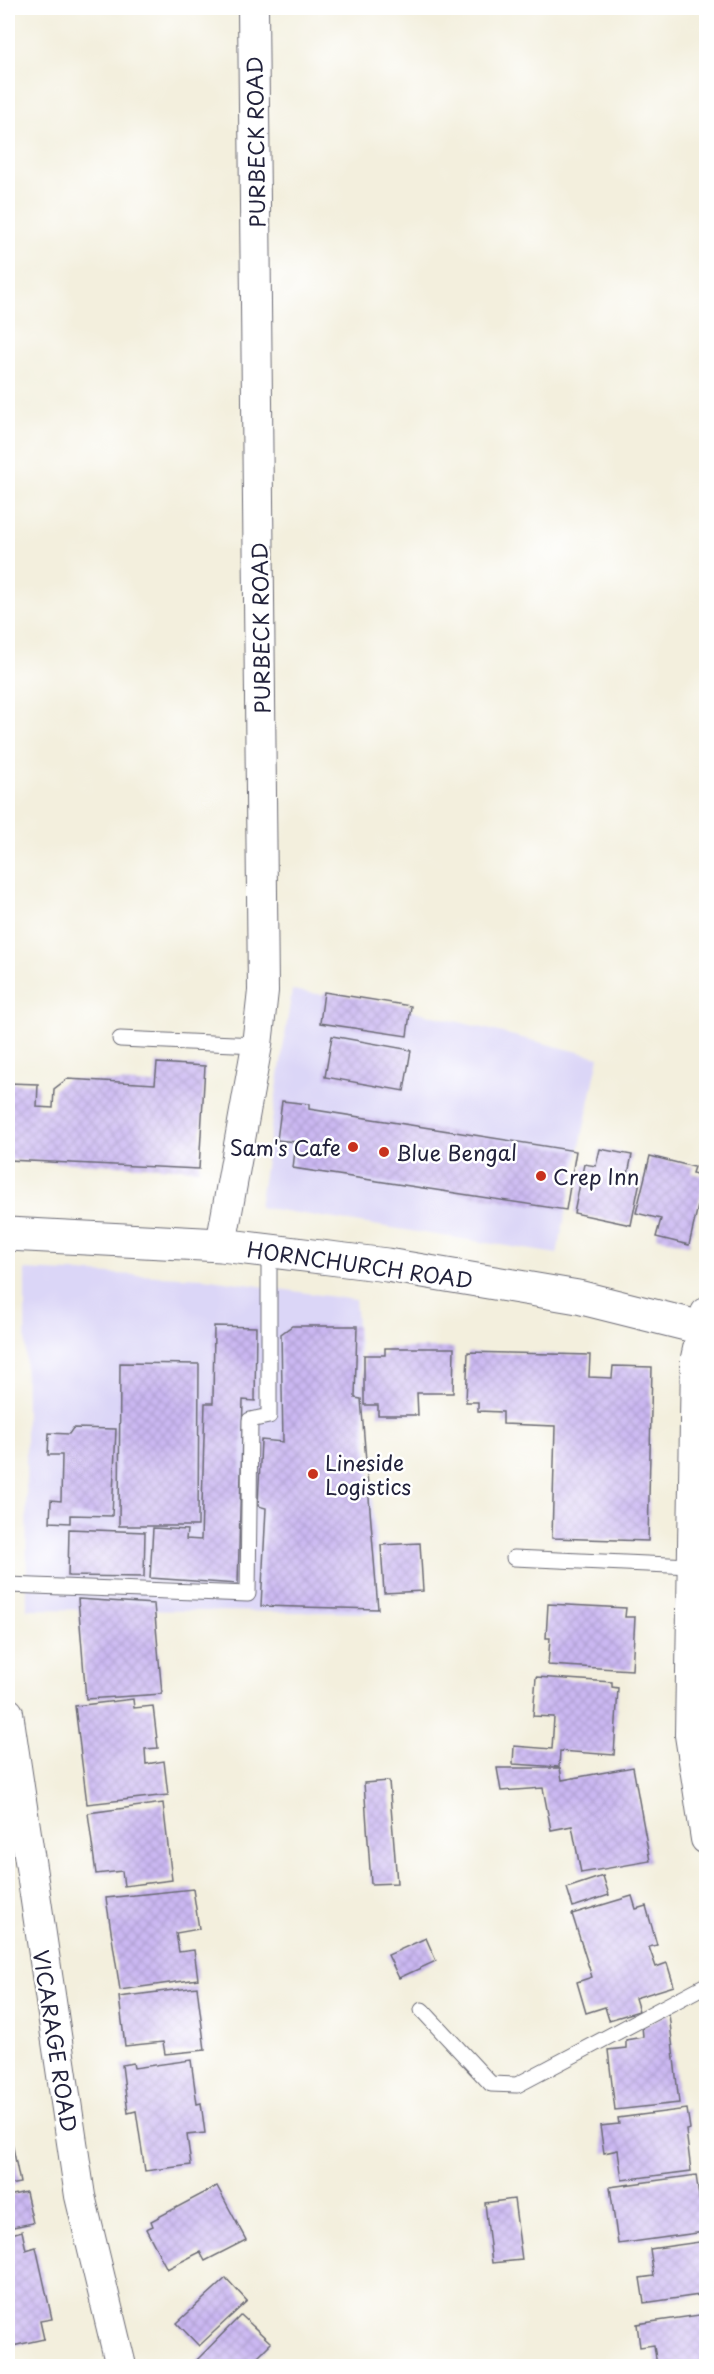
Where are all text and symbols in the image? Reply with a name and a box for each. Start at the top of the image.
street label: PURBECK ROAD [238,56,272,228]
street label: PURBECK ROAD [243,542,277,714]
place label: Sam's Cafe [230,1131,341,1163]
place label: Blue Bengal [396,1136,517,1168]
marker: Sam's Cafe [346,1140,360,1154]
marker: Blue Bengal [377,1145,391,1159]
place label: Crep Inn [553,1160,639,1192]
marker: Crep Inn [534,1169,548,1183]
street label: HORNCHURCH ROAD [245,1232,475,1296]
place label: Lineside Logistics [325,1446,411,1502]
marker: Lineside Logistics [306,1467,320,1481]
street label: VICARAGE ROAD [26,1948,86,2134]

